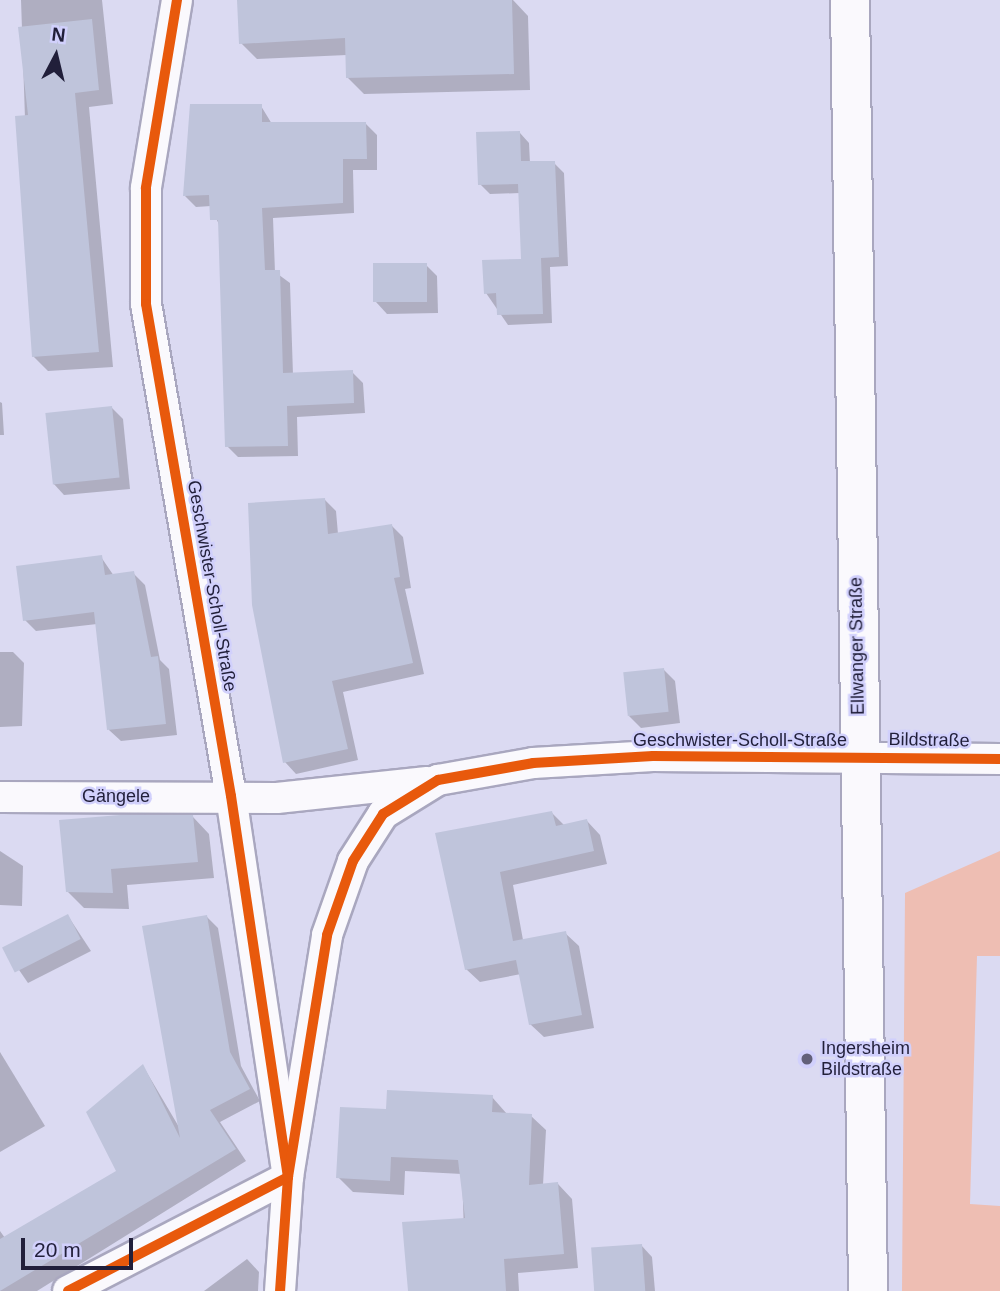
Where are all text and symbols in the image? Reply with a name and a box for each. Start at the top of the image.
north arrow [21,21,91,91]
text: N [51,23,67,46]
street label: Geschwister-Scholl-Straße [183,479,241,693]
street label: Ellwanger Straße [845,577,869,715]
street label: Bildstraße [888,728,970,752]
street label: Geschwister-Scholl-Straße [633,729,847,751]
street label: Gängele [82,785,150,807]
place label: Ingersheim Bildstraße [821,1038,910,1080]
marker: Ingersheim Bildstraße [799,1051,815,1067]
scale bar [24,1224,136,1268]
text: 20 m [34,1238,81,1261]

